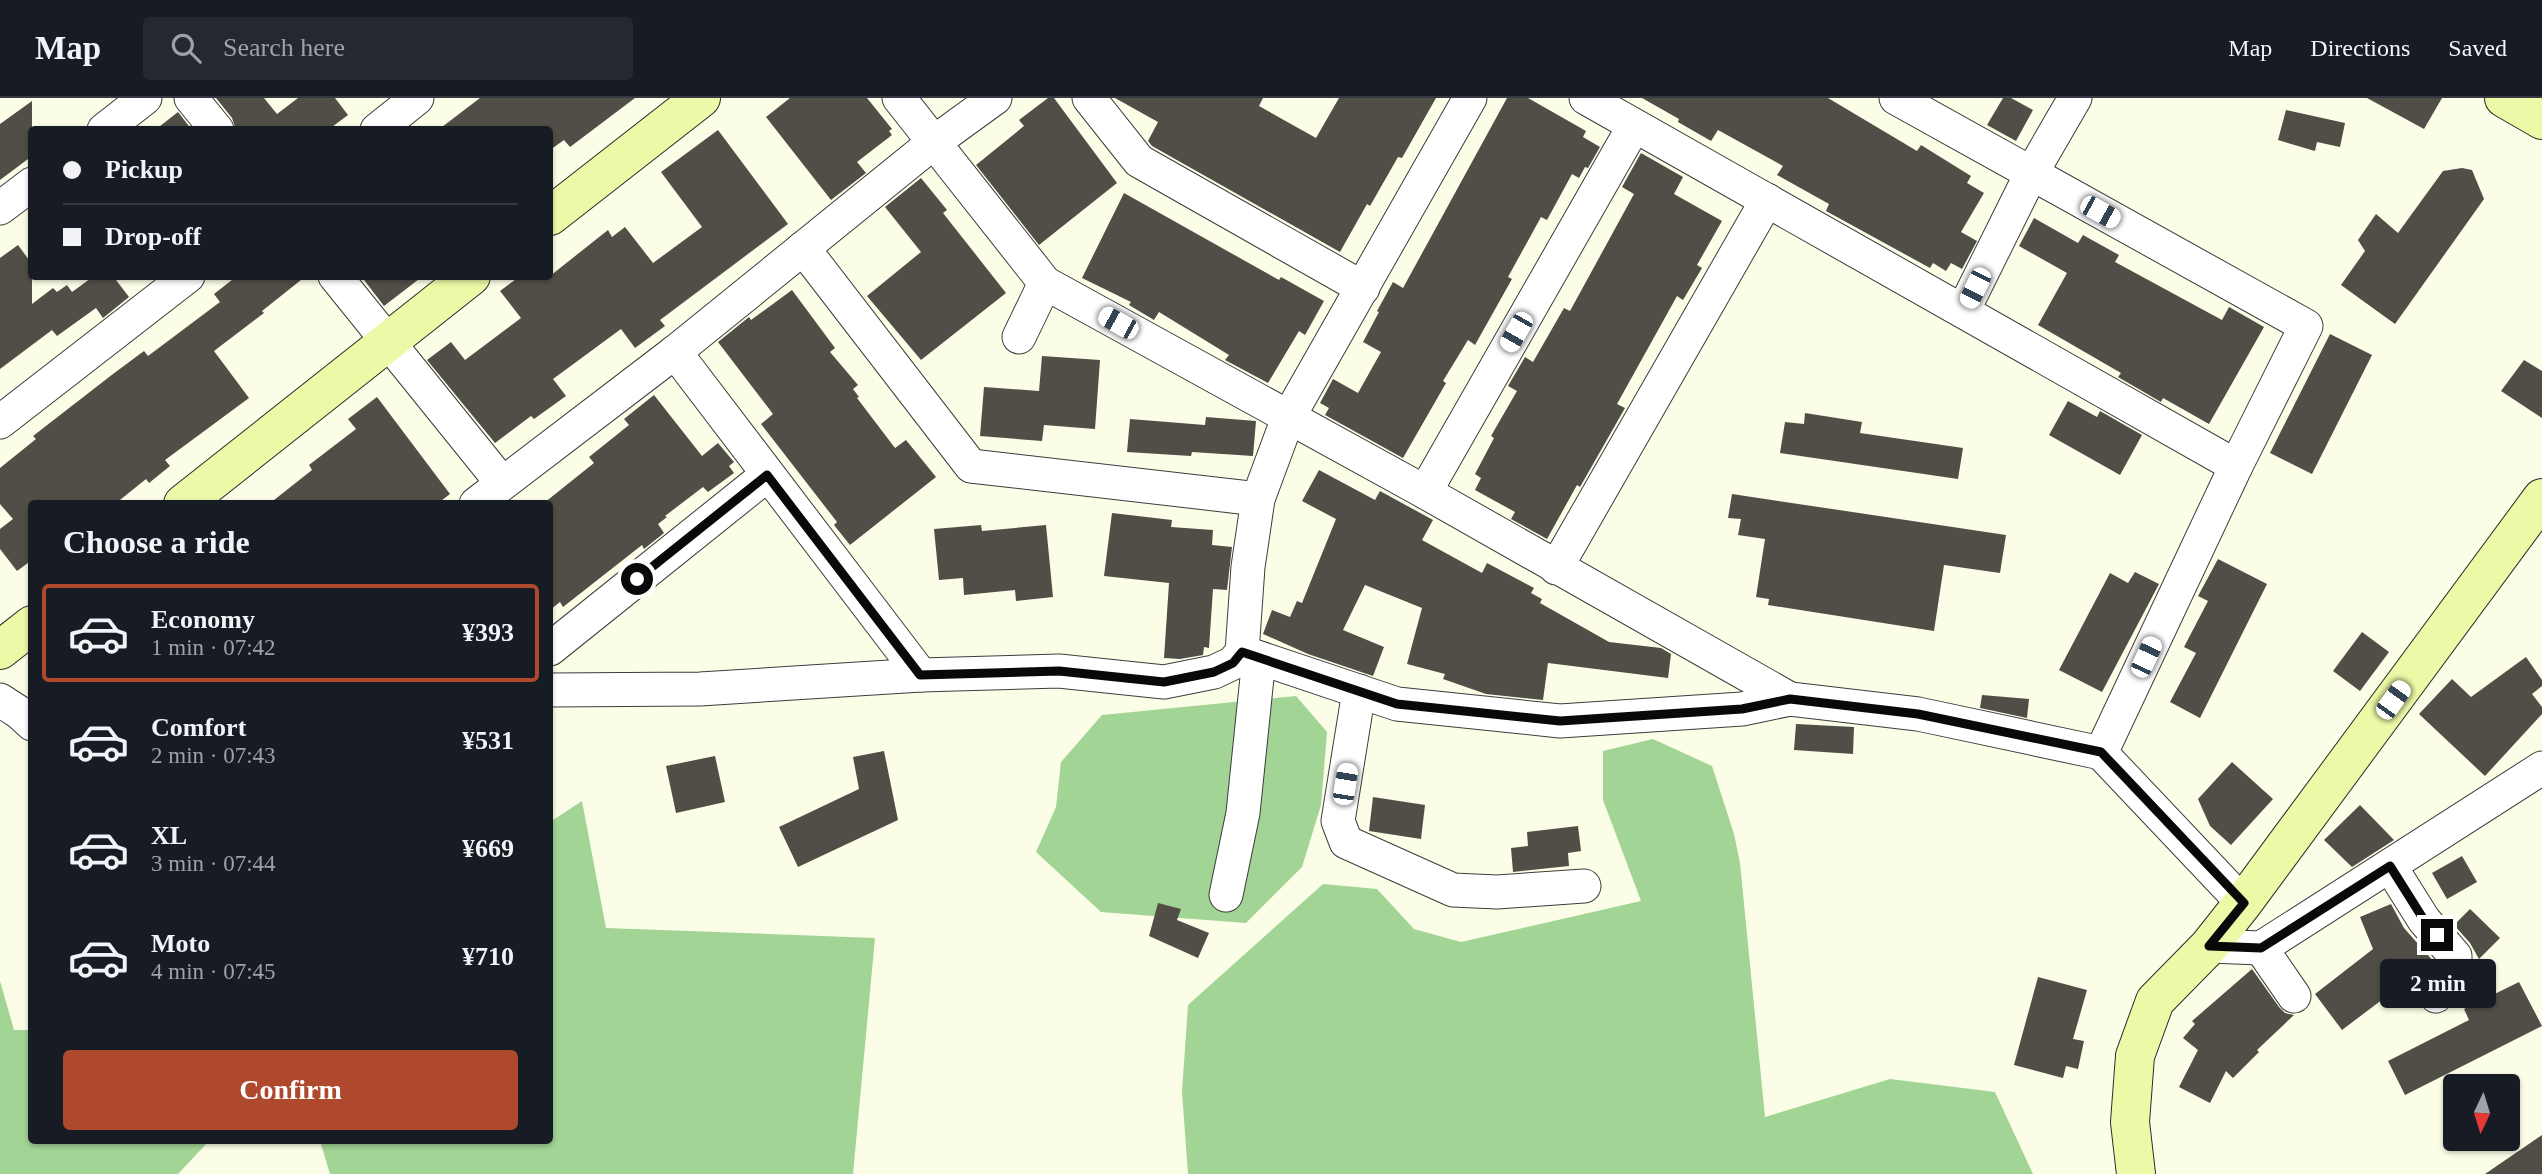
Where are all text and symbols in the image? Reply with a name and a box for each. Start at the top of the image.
search box [143,17,633,80]
icon: search [167,29,205,67]
text: Map [35,30,101,66]
text: Search here [223,33,345,62]
text: Map [2228,35,2272,61]
text: Directions [2310,35,2410,61]
text: Saved [2448,35,2507,61]
text: Pickup [105,155,183,184]
car [2077,193,2124,231]
text: Drop-off [105,222,201,251]
car [1957,265,1994,311]
car [1095,304,1142,342]
car [1497,309,1536,355]
text: Choose a ride [63,524,250,560]
route start [621,563,653,595]
icon: car [67,602,130,665]
text: Economy [151,605,255,634]
text: ¥393 [462,618,514,647]
car [2128,634,2165,680]
text: 1 min · 07:42 [151,635,276,660]
car [2373,677,2414,723]
icon: car [67,710,130,773]
text: Comfort [151,713,246,742]
text: ¥531 [462,726,514,755]
text: 2 min · 07:43 [151,743,276,768]
car [1332,762,1359,806]
icon: car [67,818,130,881]
text: XL [151,821,187,850]
text: ¥669 [462,834,514,863]
text: 3 min · 07:44 [151,851,276,876]
route end [2421,919,2453,951]
icon: car [67,926,130,989]
text: Moto [151,929,210,958]
text: ¥710 [462,942,514,971]
text: 4 min · 07:45 [151,959,276,984]
callout: 2 min [2379,960,2495,1008]
text: 2 min [2410,971,2466,996]
button: Confirm [63,1050,518,1130]
north arrow [2443,1074,2520,1152]
map controls [2443,1074,2520,1151]

